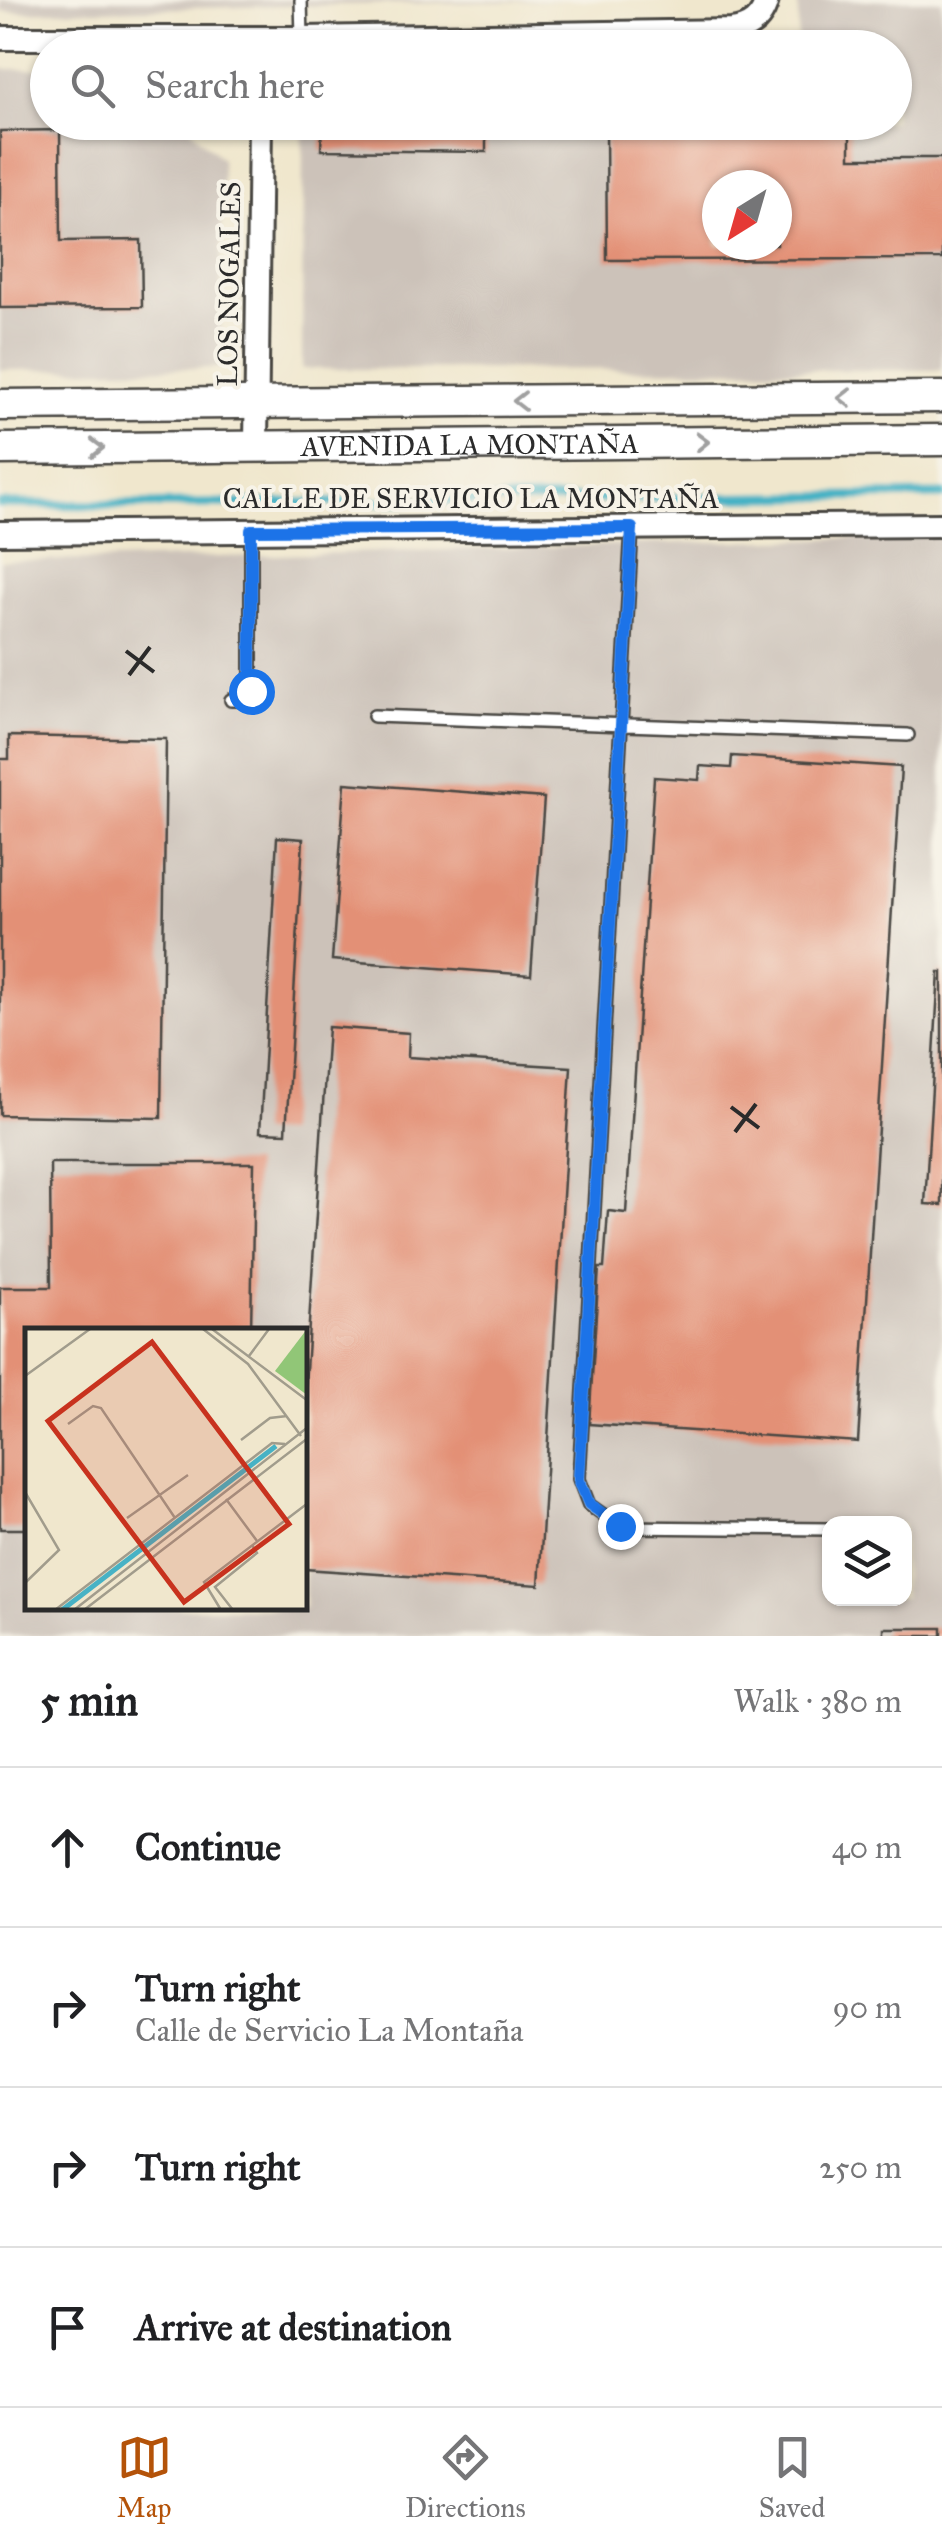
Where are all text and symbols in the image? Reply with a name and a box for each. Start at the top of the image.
search box [30,30,912,140]
icon: search [65,58,120,113]
text: Search here [145,62,325,108]
north arrow [702,170,792,260]
street label: LOS NOGALES [210,181,248,387]
one-way arrow [836,387,852,409]
one-way arrow [511,390,526,412]
street label: AVENIDA LA MONTAÑA [300,425,639,464]
one-way arrow [695,432,711,453]
one-way arrow [90,437,106,459]
street label: CALLE DE SERVICIO LA MONTAÑA [223,481,719,516]
route start [229,669,275,715]
inset map [25,1328,308,1611]
route end [598,1504,644,1550]
map controls [822,1516,912,1606]
button: layers [822,1516,912,1606]
text: 5 min [40,1675,138,1727]
text: Walk · 380 m [733,1682,902,1721]
icon: ahead [40,1820,95,1875]
text: Continue [135,1824,281,1870]
text: 40 m [832,1828,902,1867]
text: Turn right [135,1965,301,2011]
icon: right [40,1980,95,2035]
text: 90 m [832,1988,902,2027]
text: Calle de Servicio La Montaña [135,2011,524,2050]
icon: right [40,2140,95,2195]
text: Turn right [135,2144,301,2190]
text: 250 m [819,2148,902,2187]
icon: arrive [40,2300,95,2355]
text: Arrive at destination [135,2304,452,2350]
tab: Map [117,2430,172,2525]
tab: Directions [405,2430,526,2525]
tab: Saved [759,2430,825,2525]

